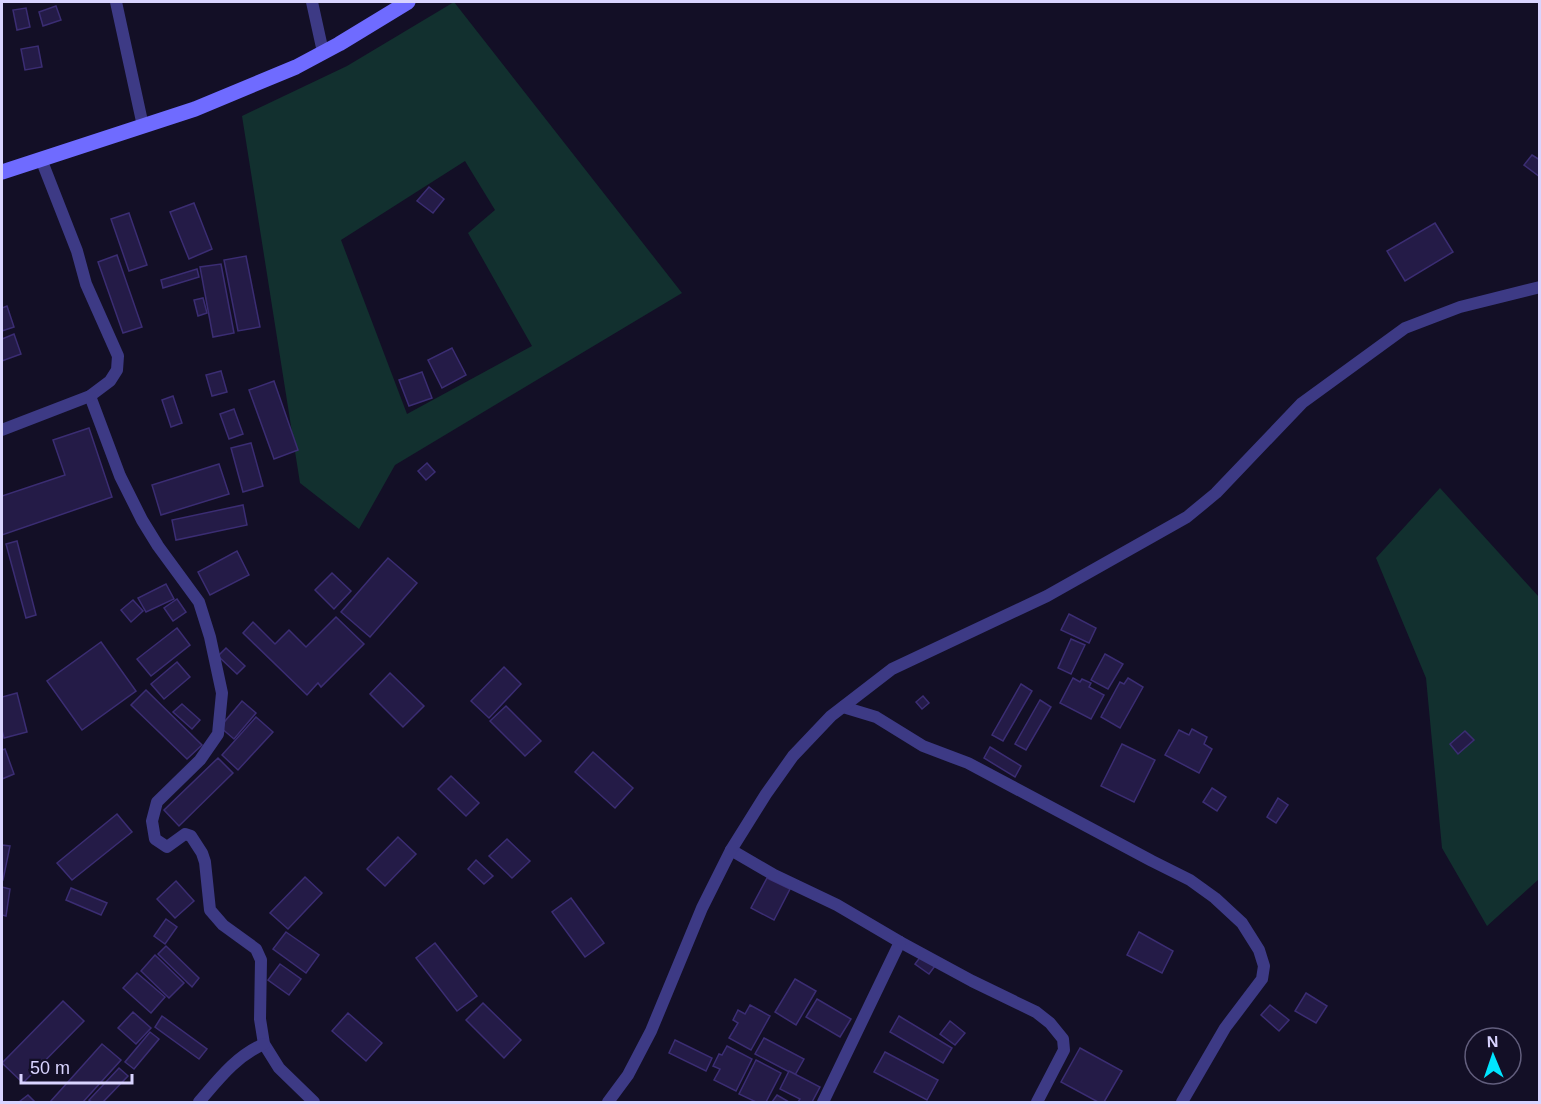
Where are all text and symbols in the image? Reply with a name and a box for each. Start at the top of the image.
north arrow [1463,1026,1523,1086]
text: N [1486,1033,1499,1050]
scale bar [21,1047,132,1085]
text: 50 m [30,1058,70,1078]

